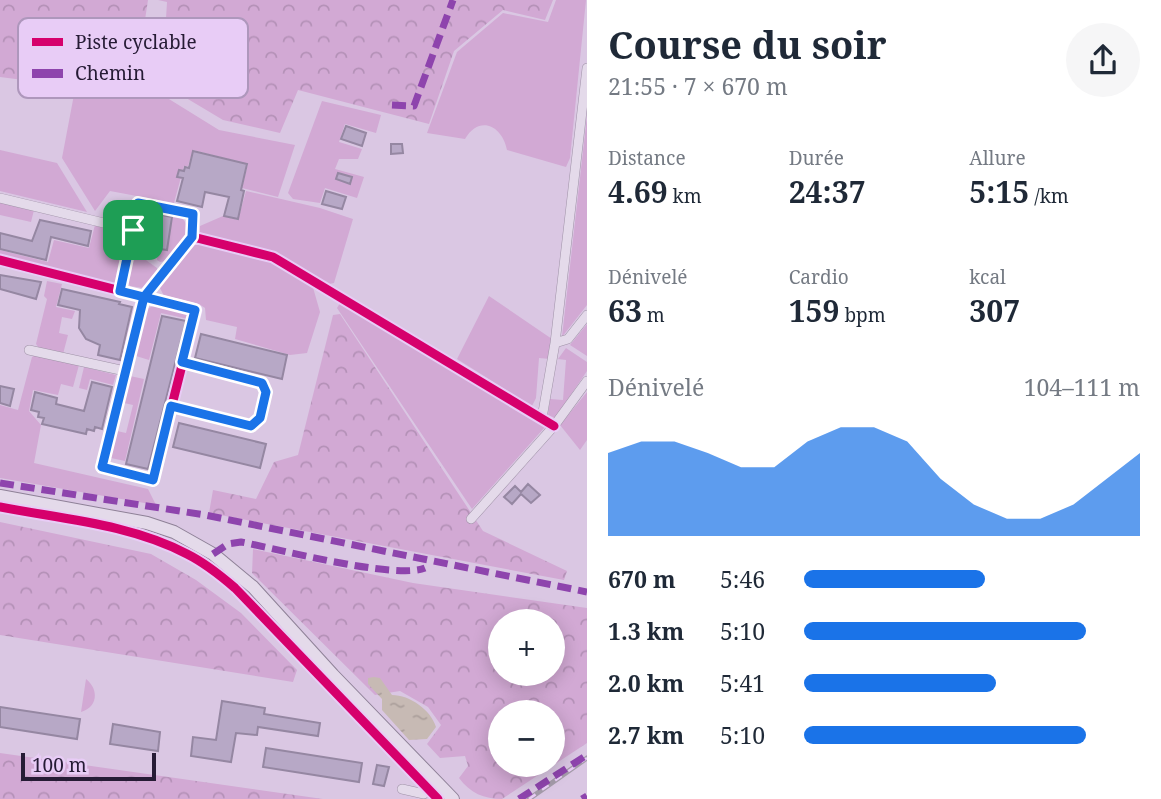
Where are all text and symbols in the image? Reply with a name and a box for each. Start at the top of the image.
legend [18,18,248,98]
text: Course du soir [608,18,887,70]
button: share [1066,23,1140,97]
text: Piste cyclable [75,29,197,55]
text: Chemin [75,60,145,86]
text: 21:55 · 7 × 670 m [608,70,788,102]
text: Distance [608,145,686,171]
text: Durée [789,145,844,171]
text: Allure [969,145,1026,171]
text: 4.69 [608,171,668,212]
text: 24:37 [789,171,866,212]
text: 5:15 [969,171,1029,212]
text: km [668,183,702,209]
text: /km [1029,183,1069,209]
pin [103,200,163,260]
icon: arrive [114,211,152,249]
text: Dénivelé [608,264,688,290]
text: Cardio [789,264,849,290]
text: kcal [969,264,1006,290]
text: 63 [608,290,642,331]
text: 159 [789,290,840,331]
text: 307 [969,290,1020,331]
text: m [642,302,665,328]
text: bpm [840,302,886,328]
text: Dénivelé [608,371,704,403]
text: 104–111 m [1024,371,1140,403]
text: 670 m [608,563,676,595]
text: 5:46 [720,563,765,595]
map controls [488,609,565,777]
button: + [488,609,565,686]
text: 1.3 km [608,615,684,647]
text: 5:10 [720,615,765,647]
text: 2.0 km [608,667,684,699]
text: 5:41 [720,667,765,699]
button: − [488,700,565,777]
text: 2.7 km [608,719,684,751]
text: 5:10 [720,719,765,751]
scale bar [21,750,156,782]
text: 100 m [32,752,87,778]

